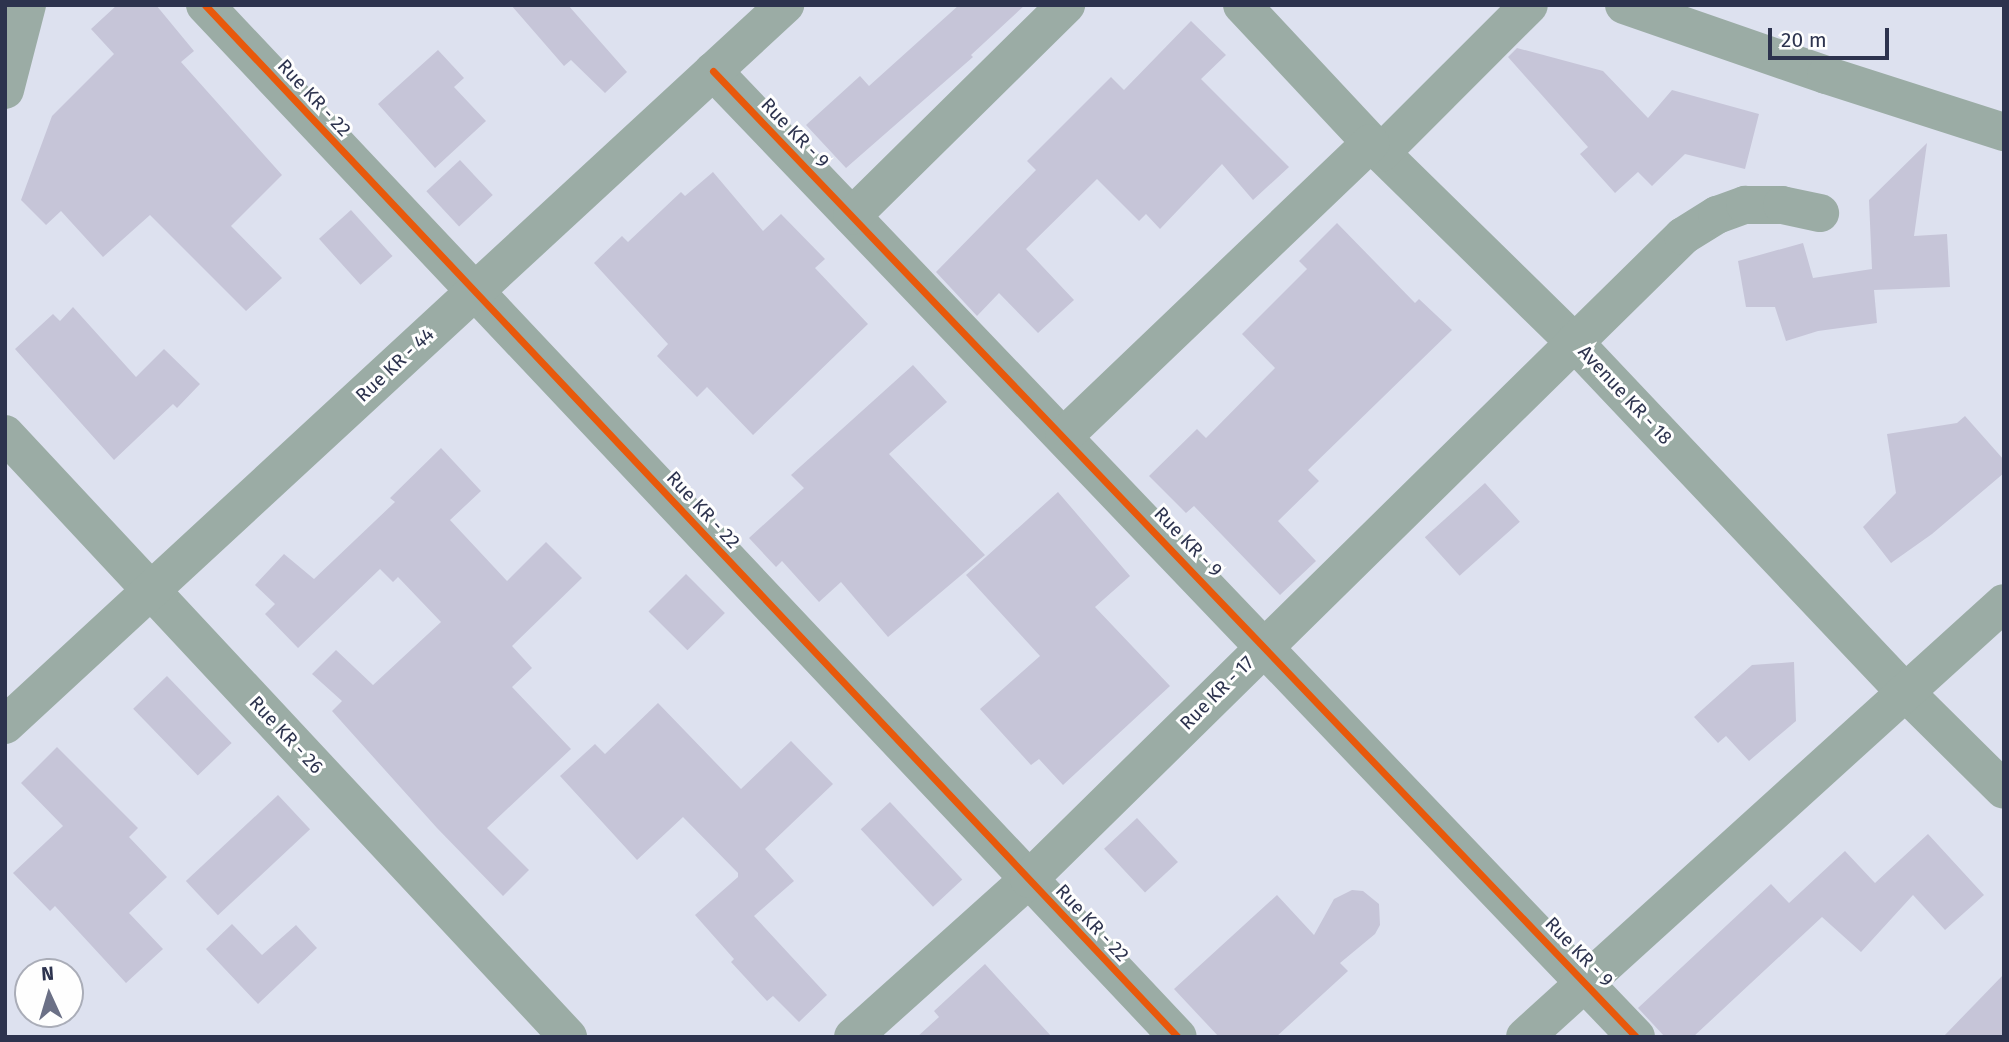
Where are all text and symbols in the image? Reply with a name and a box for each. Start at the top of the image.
scale bar [1771,14,1892,58]
text: 20 m [1781,27,1827,53]
street label: Rue KR - 22 [273,55,355,141]
street label: Rue KR - 9 [756,93,834,173]
street label: Rue KR - 44 [351,323,439,407]
street label: Avenue KR - 18 [1573,341,1677,449]
street label: Rue KR - 22 [662,467,744,553]
street label: Rue KR - 9 [1149,502,1227,582]
street label: Rue KR - 17 [1175,651,1259,735]
street label: Rue KR - 26 [244,691,328,779]
street label: Rue KR - 22 [1051,880,1133,966]
street label: Rue KR - 9 [1540,912,1618,992]
north arrow [14,958,84,1028]
text: N [41,962,55,985]

